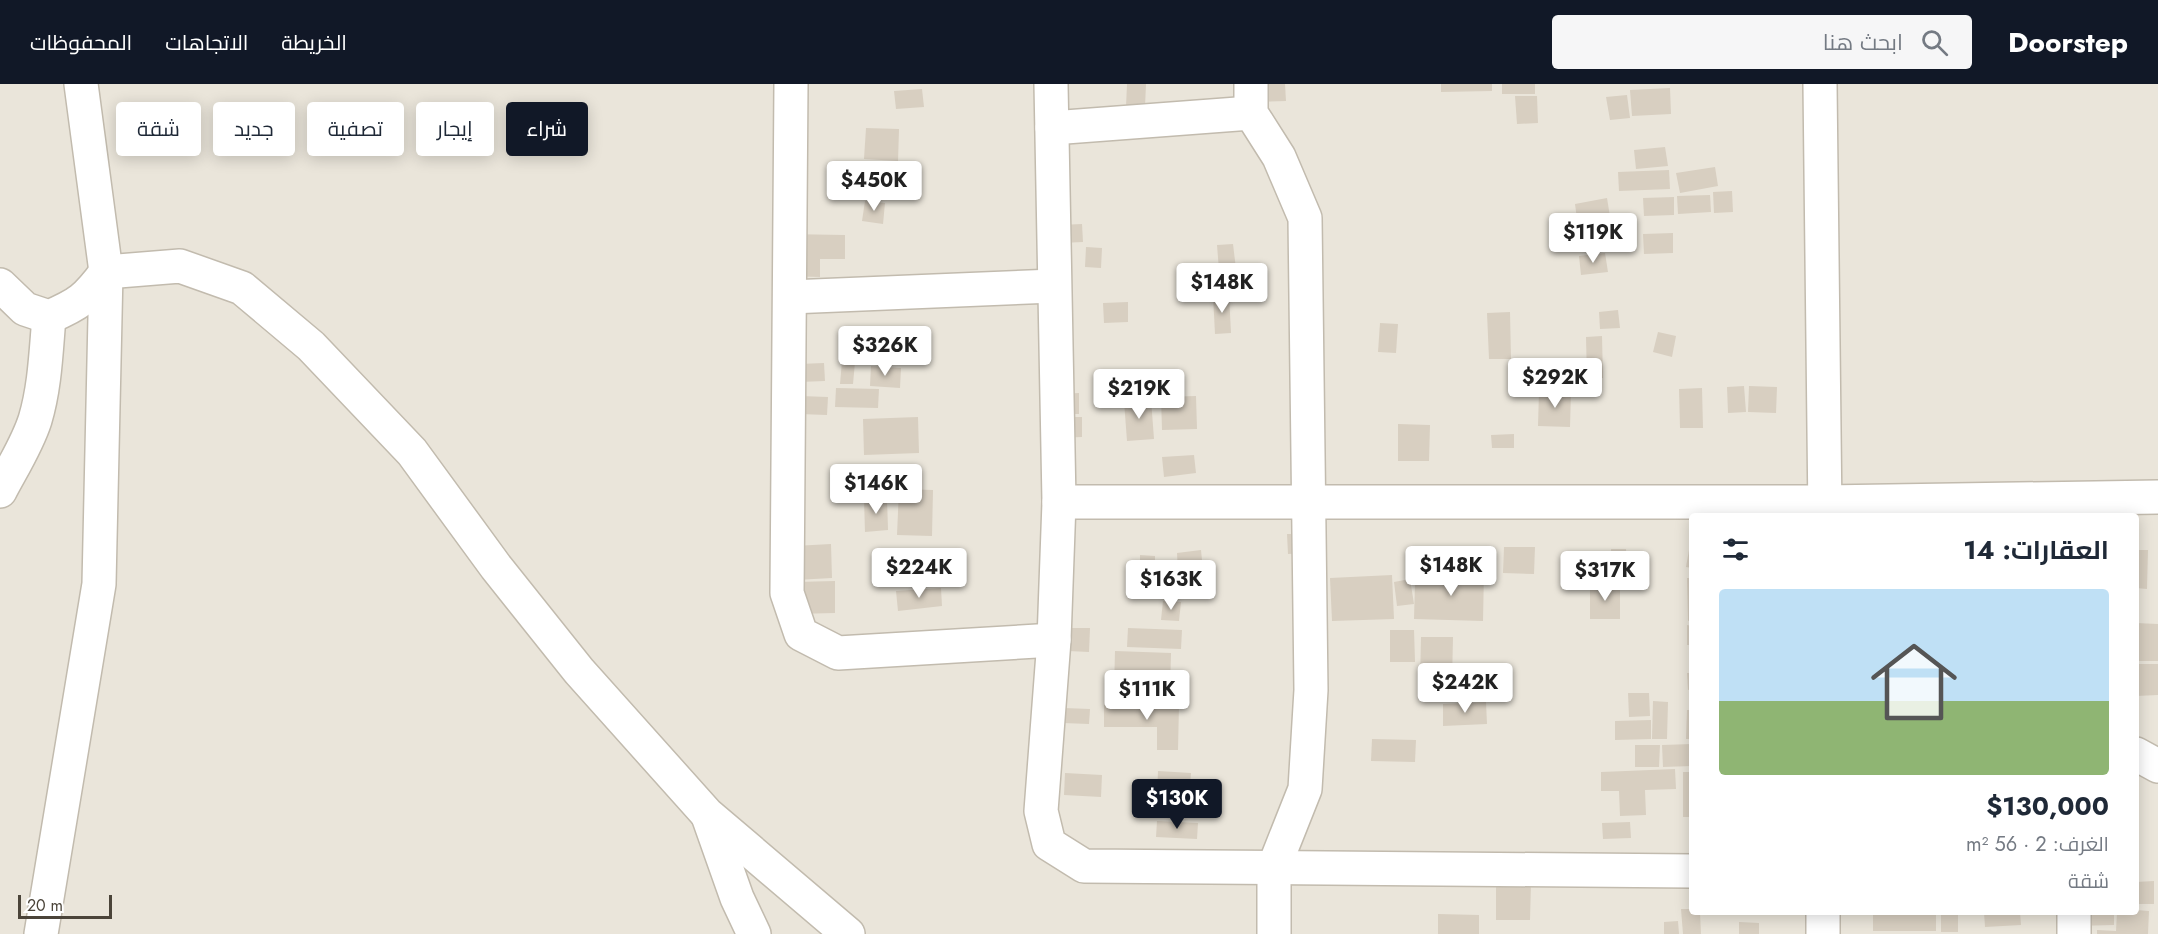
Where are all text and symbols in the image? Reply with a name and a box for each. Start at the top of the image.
search box [1552,15,1972,69]
text: Doorstep [2008,22,2128,63]
text: ابحث هنا [1823,26,1903,58]
icon: search [1918,26,1951,59]
text: المحفوظات [30,28,132,58]
text: الاتجاهات [165,28,248,58]
text: الخريطة [281,28,347,58]
chip: شقة [116,102,201,156]
chip: جديد [213,102,295,156]
chip: تصفية [307,102,404,156]
chip: إيجار [416,102,494,156]
chip: شراء [506,102,588,156]
pin: $450K [832,161,916,212]
text: $450K [841,166,907,195]
pin: $119K [1551,213,1635,264]
text: $119K [1563,218,1623,247]
pin: $148K [1180,263,1264,314]
text: $148K [1190,268,1254,297]
pin: $326K [843,326,927,377]
text: $326K [852,331,918,360]
pin: $292K [1513,358,1597,409]
text: $292K [1522,363,1588,392]
pin: $219K [1097,369,1181,420]
text: $219K [1107,374,1171,403]
pin: $146K [834,464,918,515]
text: $146K [844,469,908,498]
text: العقارات: 14 [1963,531,2109,569]
icon: filters [1719,533,1752,566]
pin: $148K [1409,546,1493,597]
pin: $224K [877,548,961,599]
text: $148K [1419,551,1483,580]
pin: $317K [1563,551,1647,602]
text: $224K [886,553,952,582]
text: $317K [1574,556,1636,585]
pin: $163K [1129,560,1213,611]
text: $163K [1140,565,1202,594]
icon: home [1860,628,1968,736]
pin: $242K [1423,663,1507,714]
text: $242K [1432,668,1498,697]
pin: $111K [1105,670,1189,721]
text: $111K [1119,675,1175,704]
pin: $130K [1135,779,1219,830]
text: $130K [1146,784,1208,813]
text: $130,000 [1986,787,2109,825]
text: الغرف: 2 · 56 m² [1966,830,2109,859]
text: شقة [2068,867,2109,896]
scale bar [18,892,112,920]
text: 20 m [27,894,63,917]

